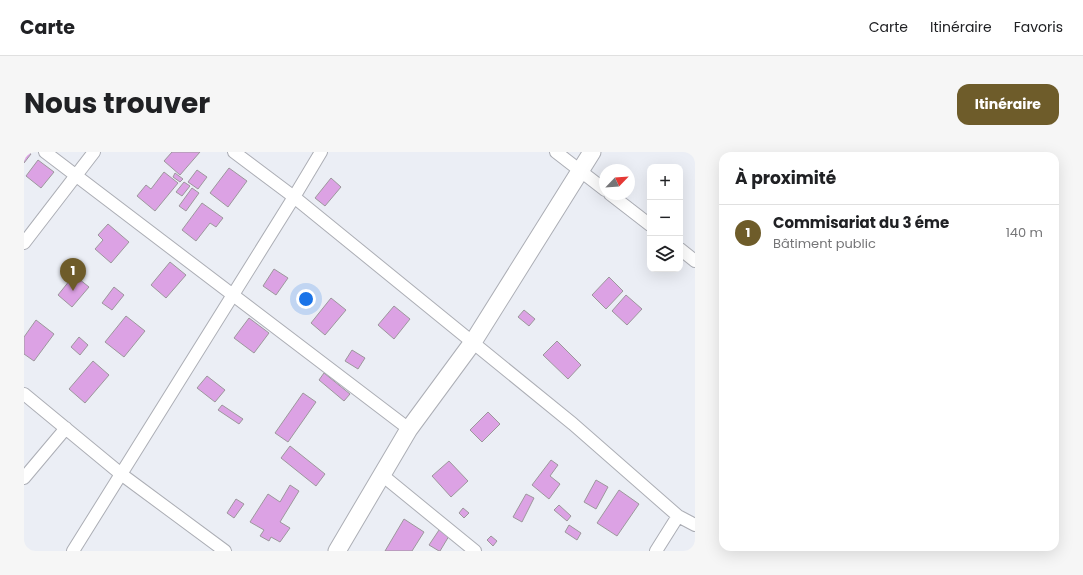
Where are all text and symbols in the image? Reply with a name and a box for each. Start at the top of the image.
text: Carte [20,14,75,41]
text: Carte [869,17,908,37]
text: Itinéraire [930,17,992,37]
text: Favoris [1014,17,1063,37]
text: Nous trouver [24,84,210,123]
button: Itinéraire [957,84,1059,125]
north arrow [599,164,635,200]
map controls [647,164,683,272]
button: + [647,164,683,200]
text: À proximité [735,166,836,190]
button: − [647,200,683,236]
text: Commisariat du 3 éme [773,212,949,233]
text: 1 [746,223,750,242]
text: 140 m [1006,223,1043,242]
text: Bâtiment public [773,234,876,253]
button: layers [647,236,683,272]
pin: 1 [60,258,86,291]
your location [296,289,316,309]

